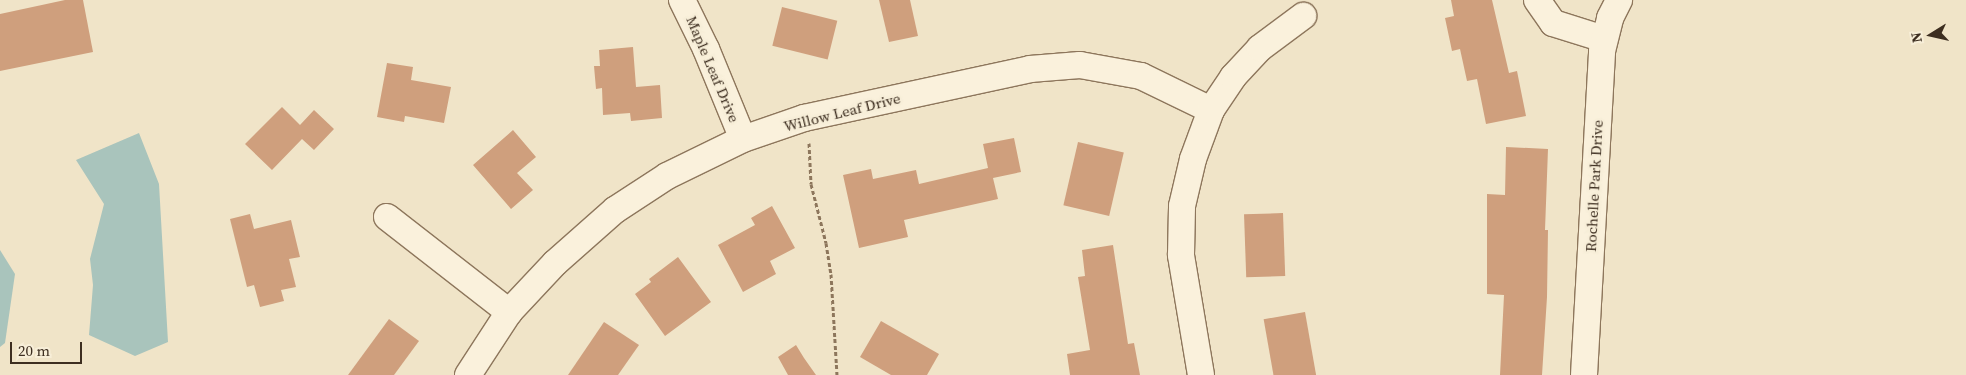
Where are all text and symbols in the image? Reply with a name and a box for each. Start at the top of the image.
north arrow [1906,10,1956,60]
street label: Maple Leaf Drive [682,13,744,125]
text: N [1905,31,1927,44]
street label: Willow Leaf Drive [782,89,902,135]
street label: Rochelle Park Drive [1582,120,1606,252]
scale bar [12,332,85,364]
text: 20 m [18,340,50,361]

